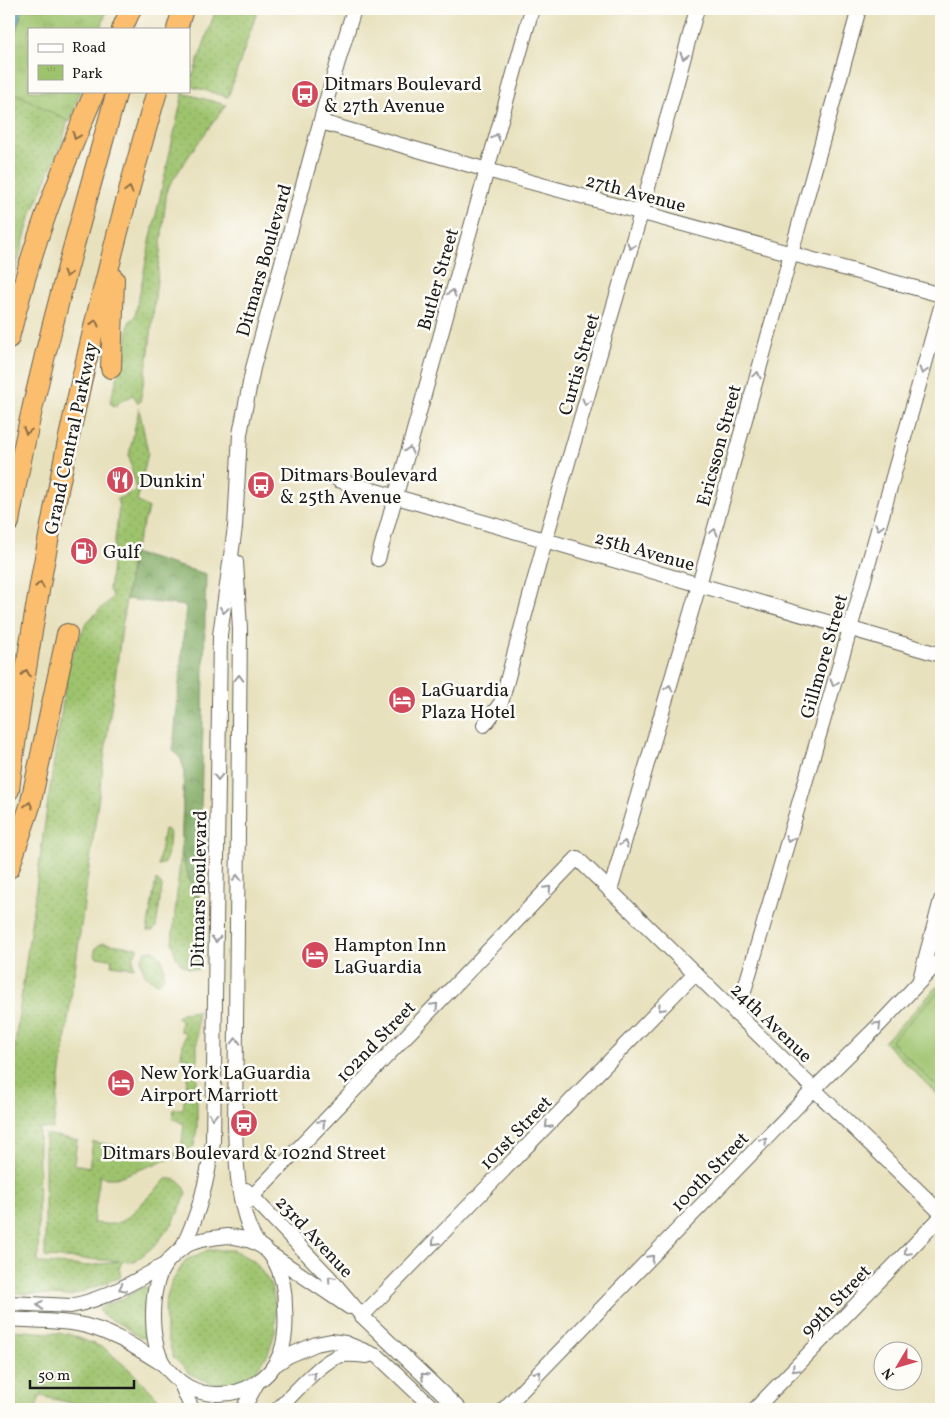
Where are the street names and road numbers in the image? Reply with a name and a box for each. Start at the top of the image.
street label: 27th Avenue [582,168,689,220]
street label: Ditmars Boulevard [231,181,299,340]
street label: Butler Street [412,225,466,334]
street label: Curtis Street [553,310,607,419]
street label: Grand Central Parkway [39,340,105,537]
street label: Ericsson Street [691,382,749,509]
street label: 25th Avenue [591,525,698,579]
street label: Gillmore Street [795,591,855,722]
street label: Ditmars Boulevard [186,810,214,968]
street label: 24th Avenue [724,978,817,1069]
street label: 102nd Street [331,995,422,1089]
street label: 101st Street [474,1090,559,1176]
street label: 100th Street [666,1126,756,1218]
street label: 23rd Avenue [269,1190,359,1284]
street label: 99th Street [795,1259,878,1343]

